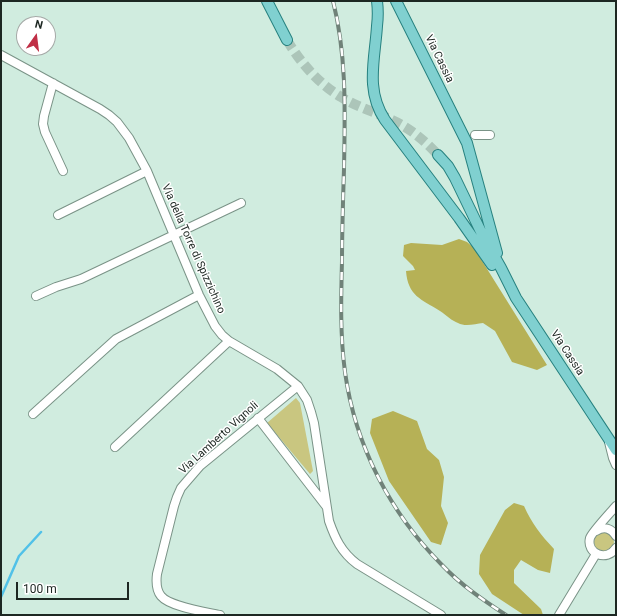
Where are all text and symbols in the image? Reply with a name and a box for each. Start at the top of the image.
north arrow [16,16,56,56]
text: N [33,18,44,32]
street label: Via Cassia [422,33,456,85]
street label: Via della Torre di Spizzichino [158,182,228,316]
street label: Via Cassia [547,328,587,378]
street label: Via Lamberto Vignoli [177,399,261,477]
scale bar [18,574,131,600]
text: 100 m [23,582,57,596]

